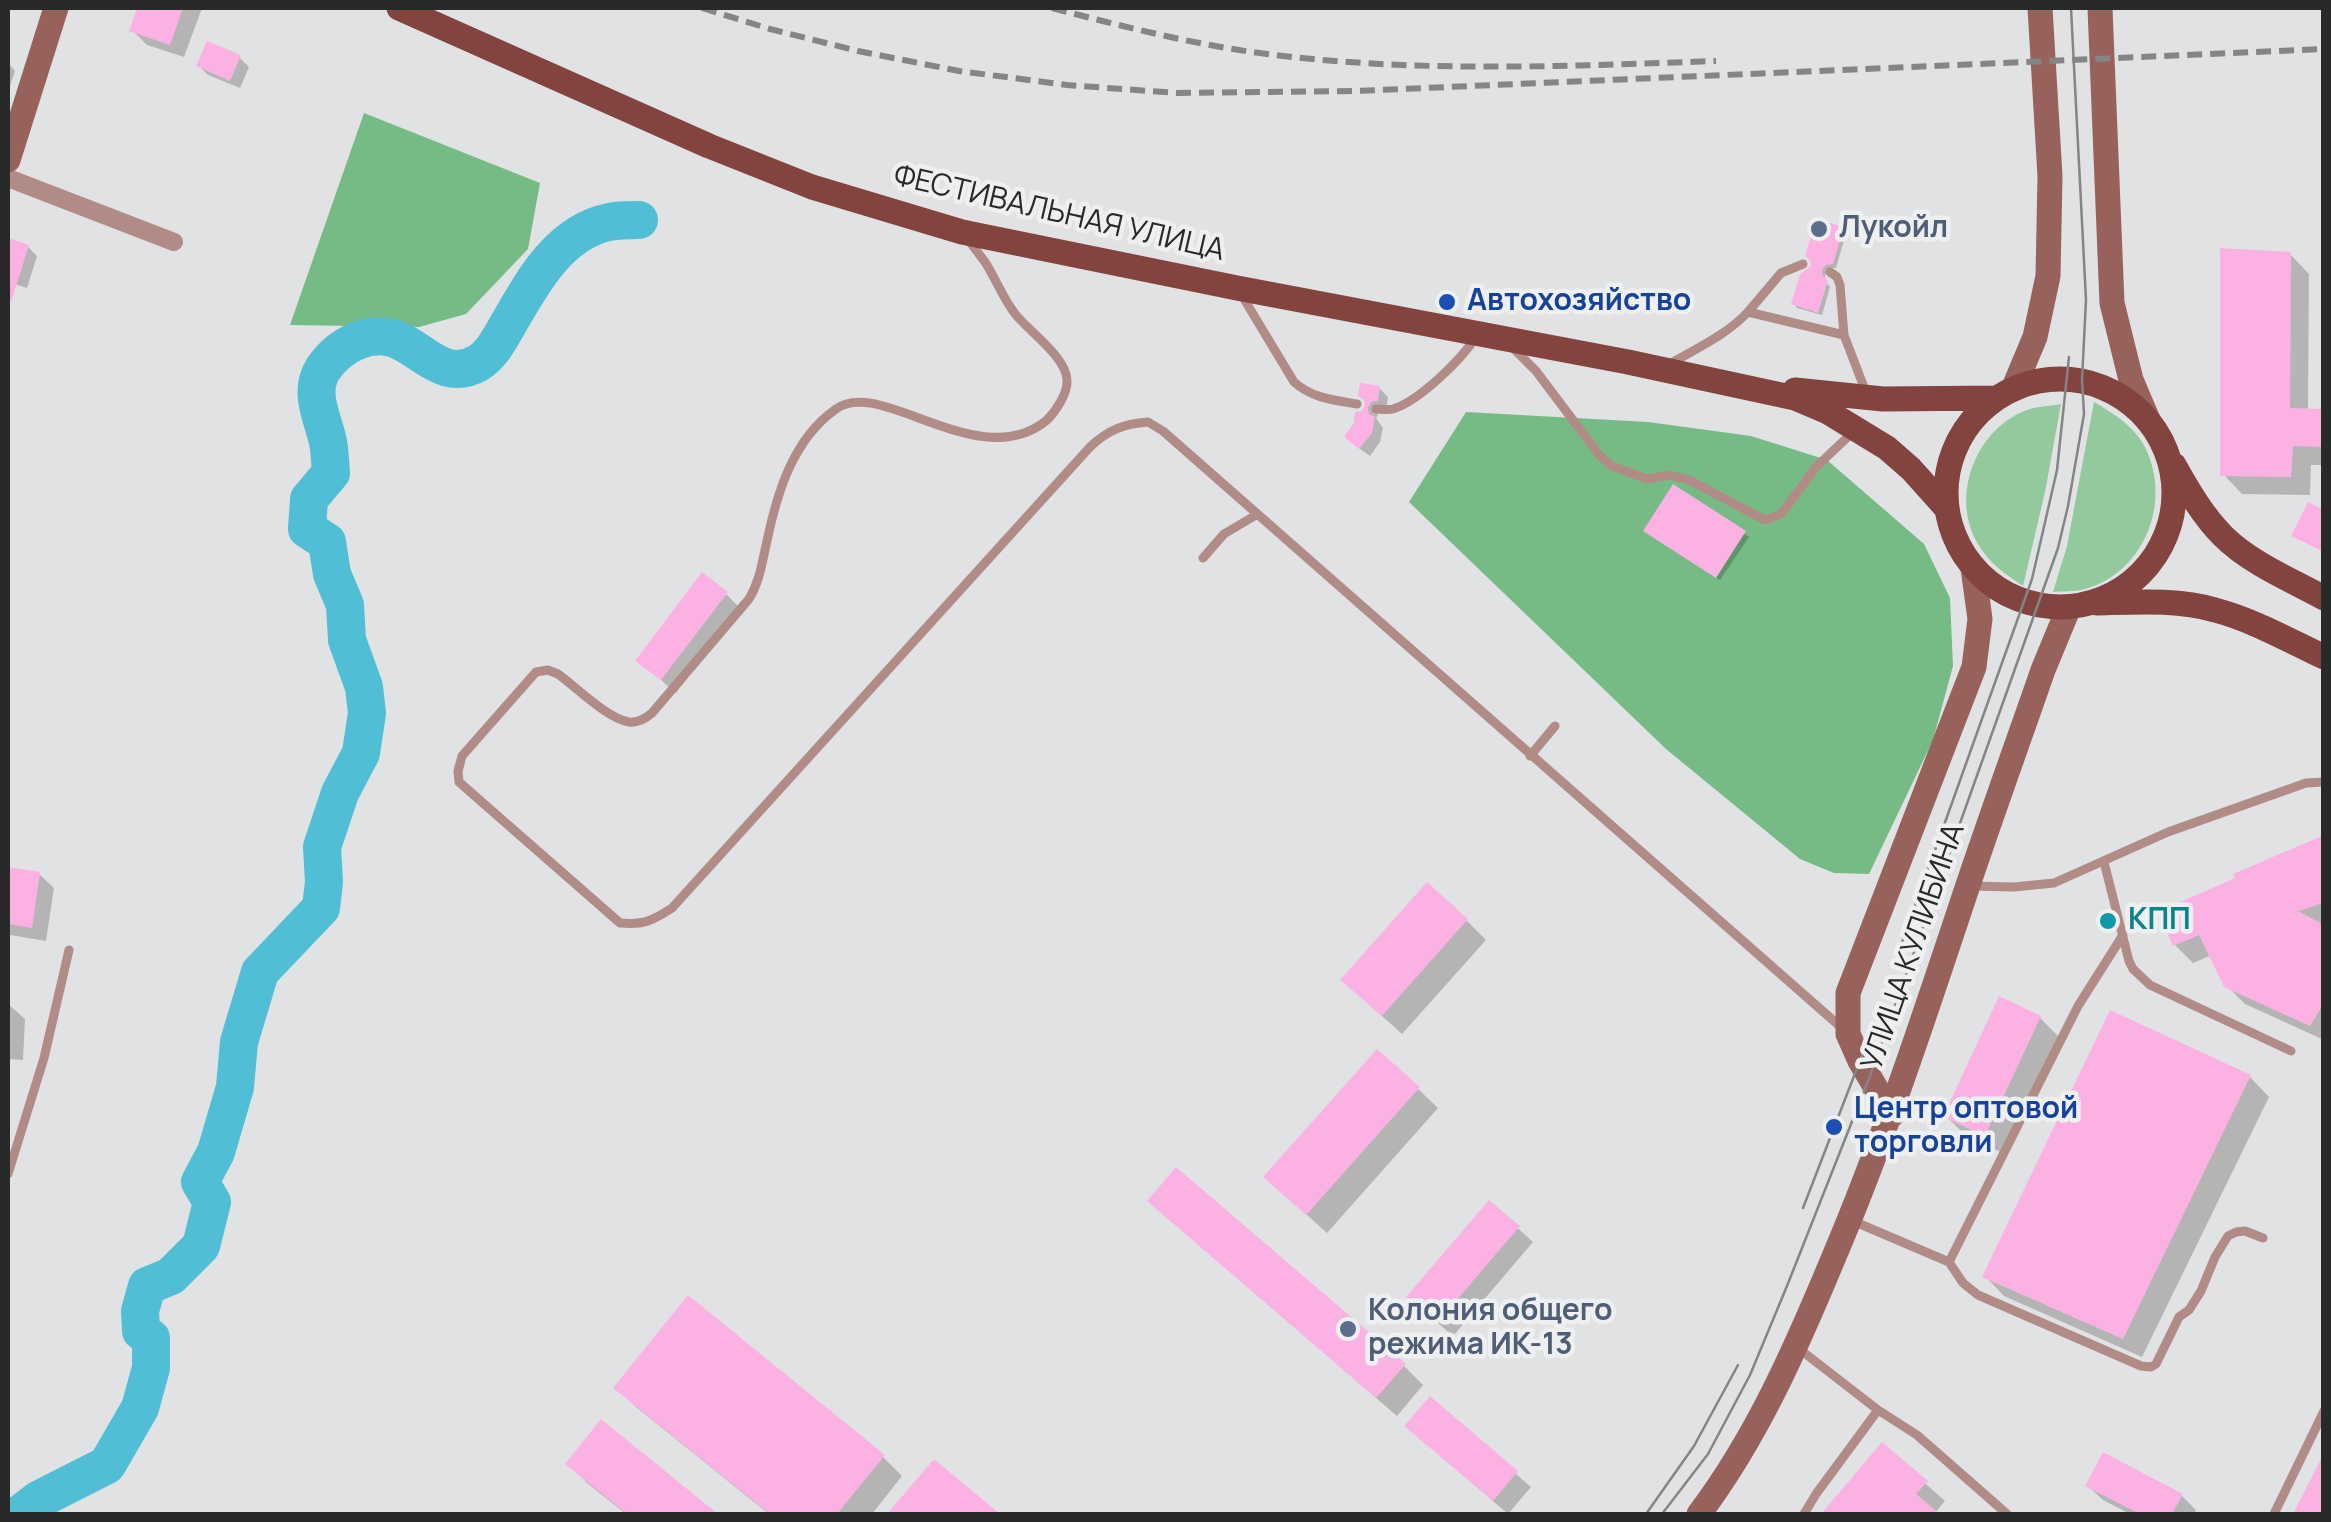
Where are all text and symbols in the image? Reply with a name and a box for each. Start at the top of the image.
street label: ФЕСТИВАЛЬНАЯ УЛИЦА [890,158,1228,270]
place label: Лукойл [1839,211,1948,247]
marker: Лукойл [1808,218,1830,240]
place label: Автохозяйство [1467,284,1691,320]
marker: Автохозяйство [1436,291,1458,313]
street label: УЛИЦА КУЛИБИНА [1855,819,1973,1075]
place label: КПП [2128,903,2191,939]
marker: КПП [2097,910,2119,932]
place label: Центр оптовой торговли [1854,1092,2078,1162]
marker: Центр оптовой торговли [1823,1116,1845,1138]
place label: Колония общего режима ИК-13 [1368,1294,1612,1364]
marker: Колония общего режима ИК-13 [1337,1318,1359,1340]

